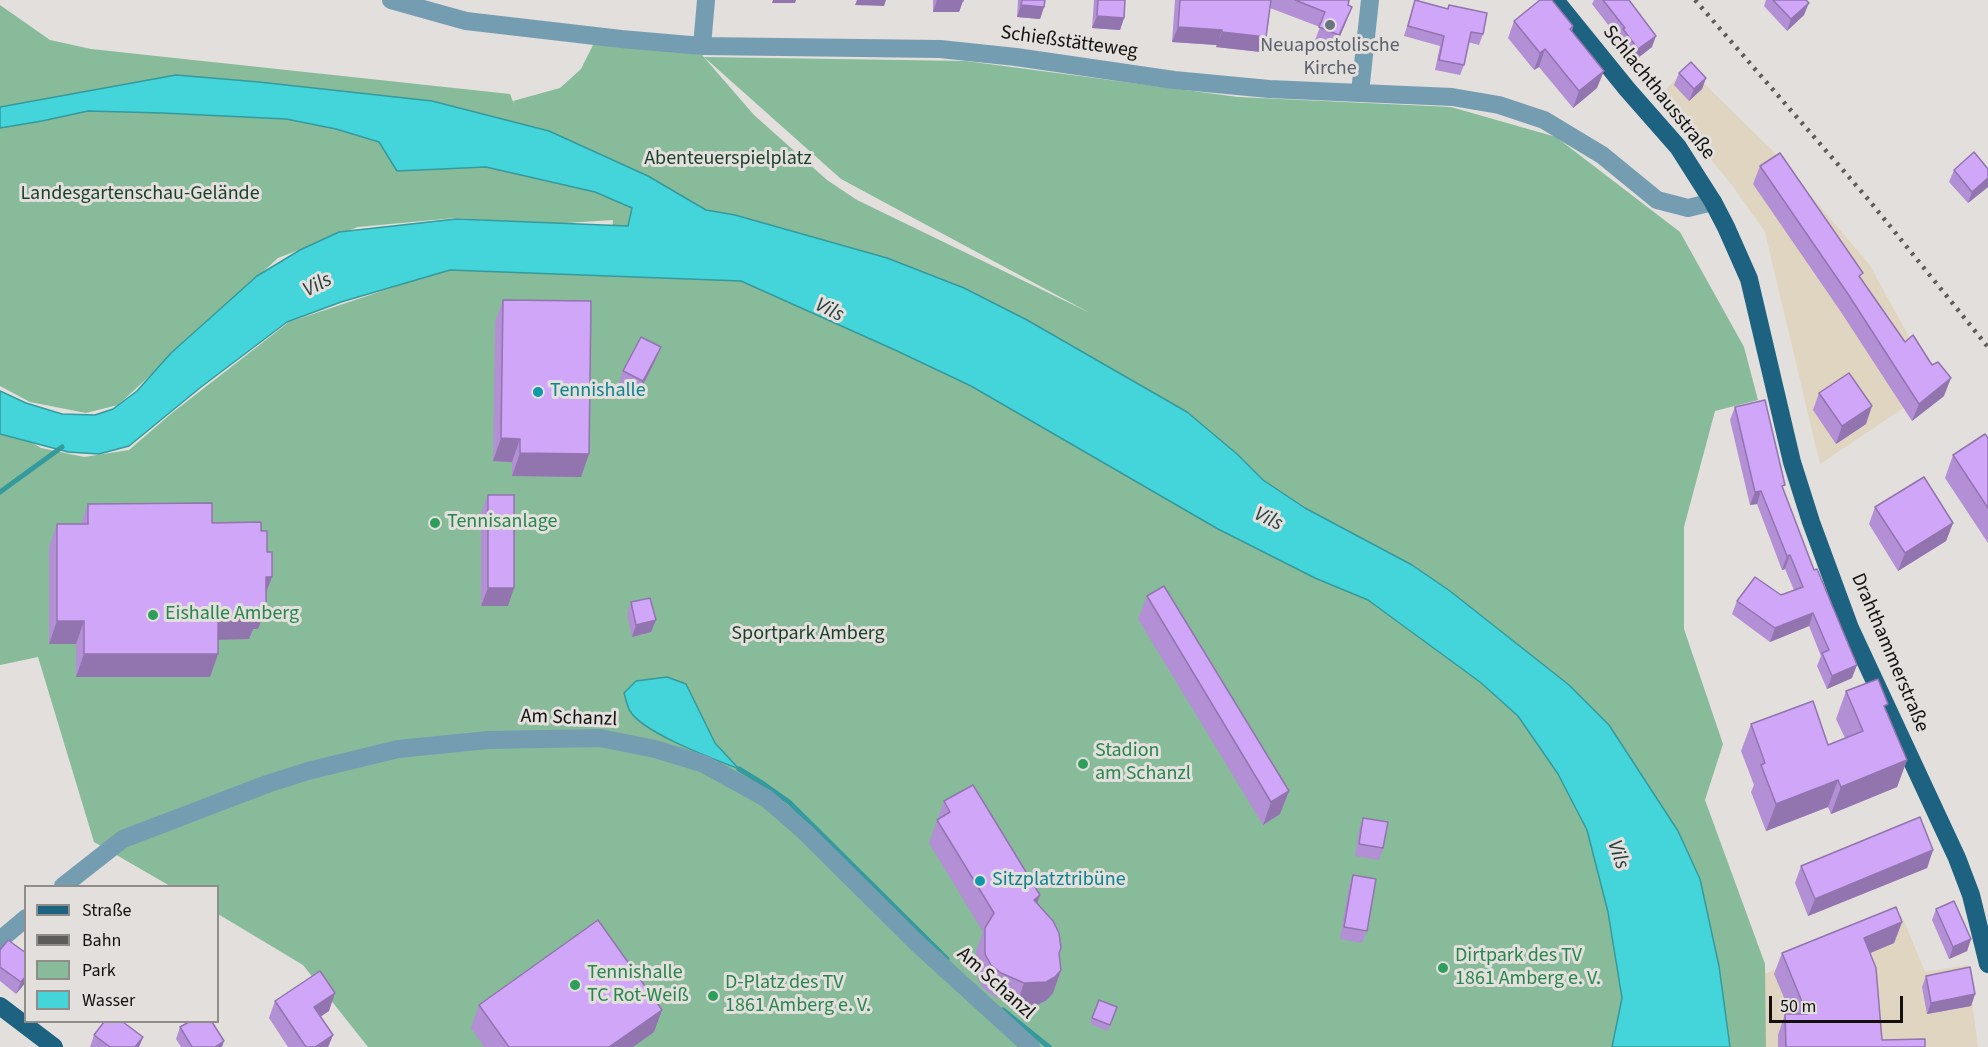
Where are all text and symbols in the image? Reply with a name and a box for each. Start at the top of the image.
marker: Neuapostolische Kirche [1323,18,1337,32]
street label: Schlachthausstraße [1597,21,1719,165]
street label: Schießstätteweg [999,22,1139,64]
place label: Neuapostolische Kirche [1260,35,1400,82]
park label: Abenteuerspielplatz [644,148,812,172]
park label: Landesgartenschau-Gelände [20,183,260,207]
water label: Vils [299,268,337,304]
water label: Vils [810,293,848,329]
place label: Tennishalle [550,380,646,404]
marker: Tennishalle [531,385,545,399]
water label: Vils [1250,502,1286,538]
place label: Tennisanlage [447,511,557,535]
marker: Tennisanlage [428,516,442,530]
street label: Drahthammerstraße [1845,570,1933,736]
place label: Eishalle Amberg [165,603,299,627]
marker: Eishalle Amberg [146,608,160,622]
park label: Sportpark Amberg [731,623,885,647]
street label: Am Schanzl [520,705,618,733]
place label: Stadion am Schanzl [1095,740,1191,787]
marker: Stadion am Schanzl [1076,757,1090,771]
water label: Vils [1600,837,1634,873]
place label: Sitzplatztribüne [992,869,1126,893]
marker: Sitzplatztribüne [973,874,987,888]
legend [24,885,219,1023]
text: Straße [82,898,131,923]
text: Bahn [82,928,121,953]
street label: Am Schanzl [951,943,1039,1025]
place label: Dirtpark des TV 1861 Amberg e. V. [1455,945,1601,992]
text: Park [82,958,116,983]
marker: Dirtpark des TV 1861 Amberg e. V. [1436,961,1450,975]
place label: Tennishalle TC Rot-Weiß [587,962,689,1009]
place label: D-Platz des TV 1861 Amberg e. V. [725,972,871,1019]
marker: Tennishalle TC Rot-Weiß [568,978,582,992]
scale bar [1772,984,1906,1022]
text: Wasser [82,988,135,1013]
marker: D-Platz des TV 1861 Amberg e. V. [706,989,720,1003]
text: 50 m [1780,994,1816,1019]

